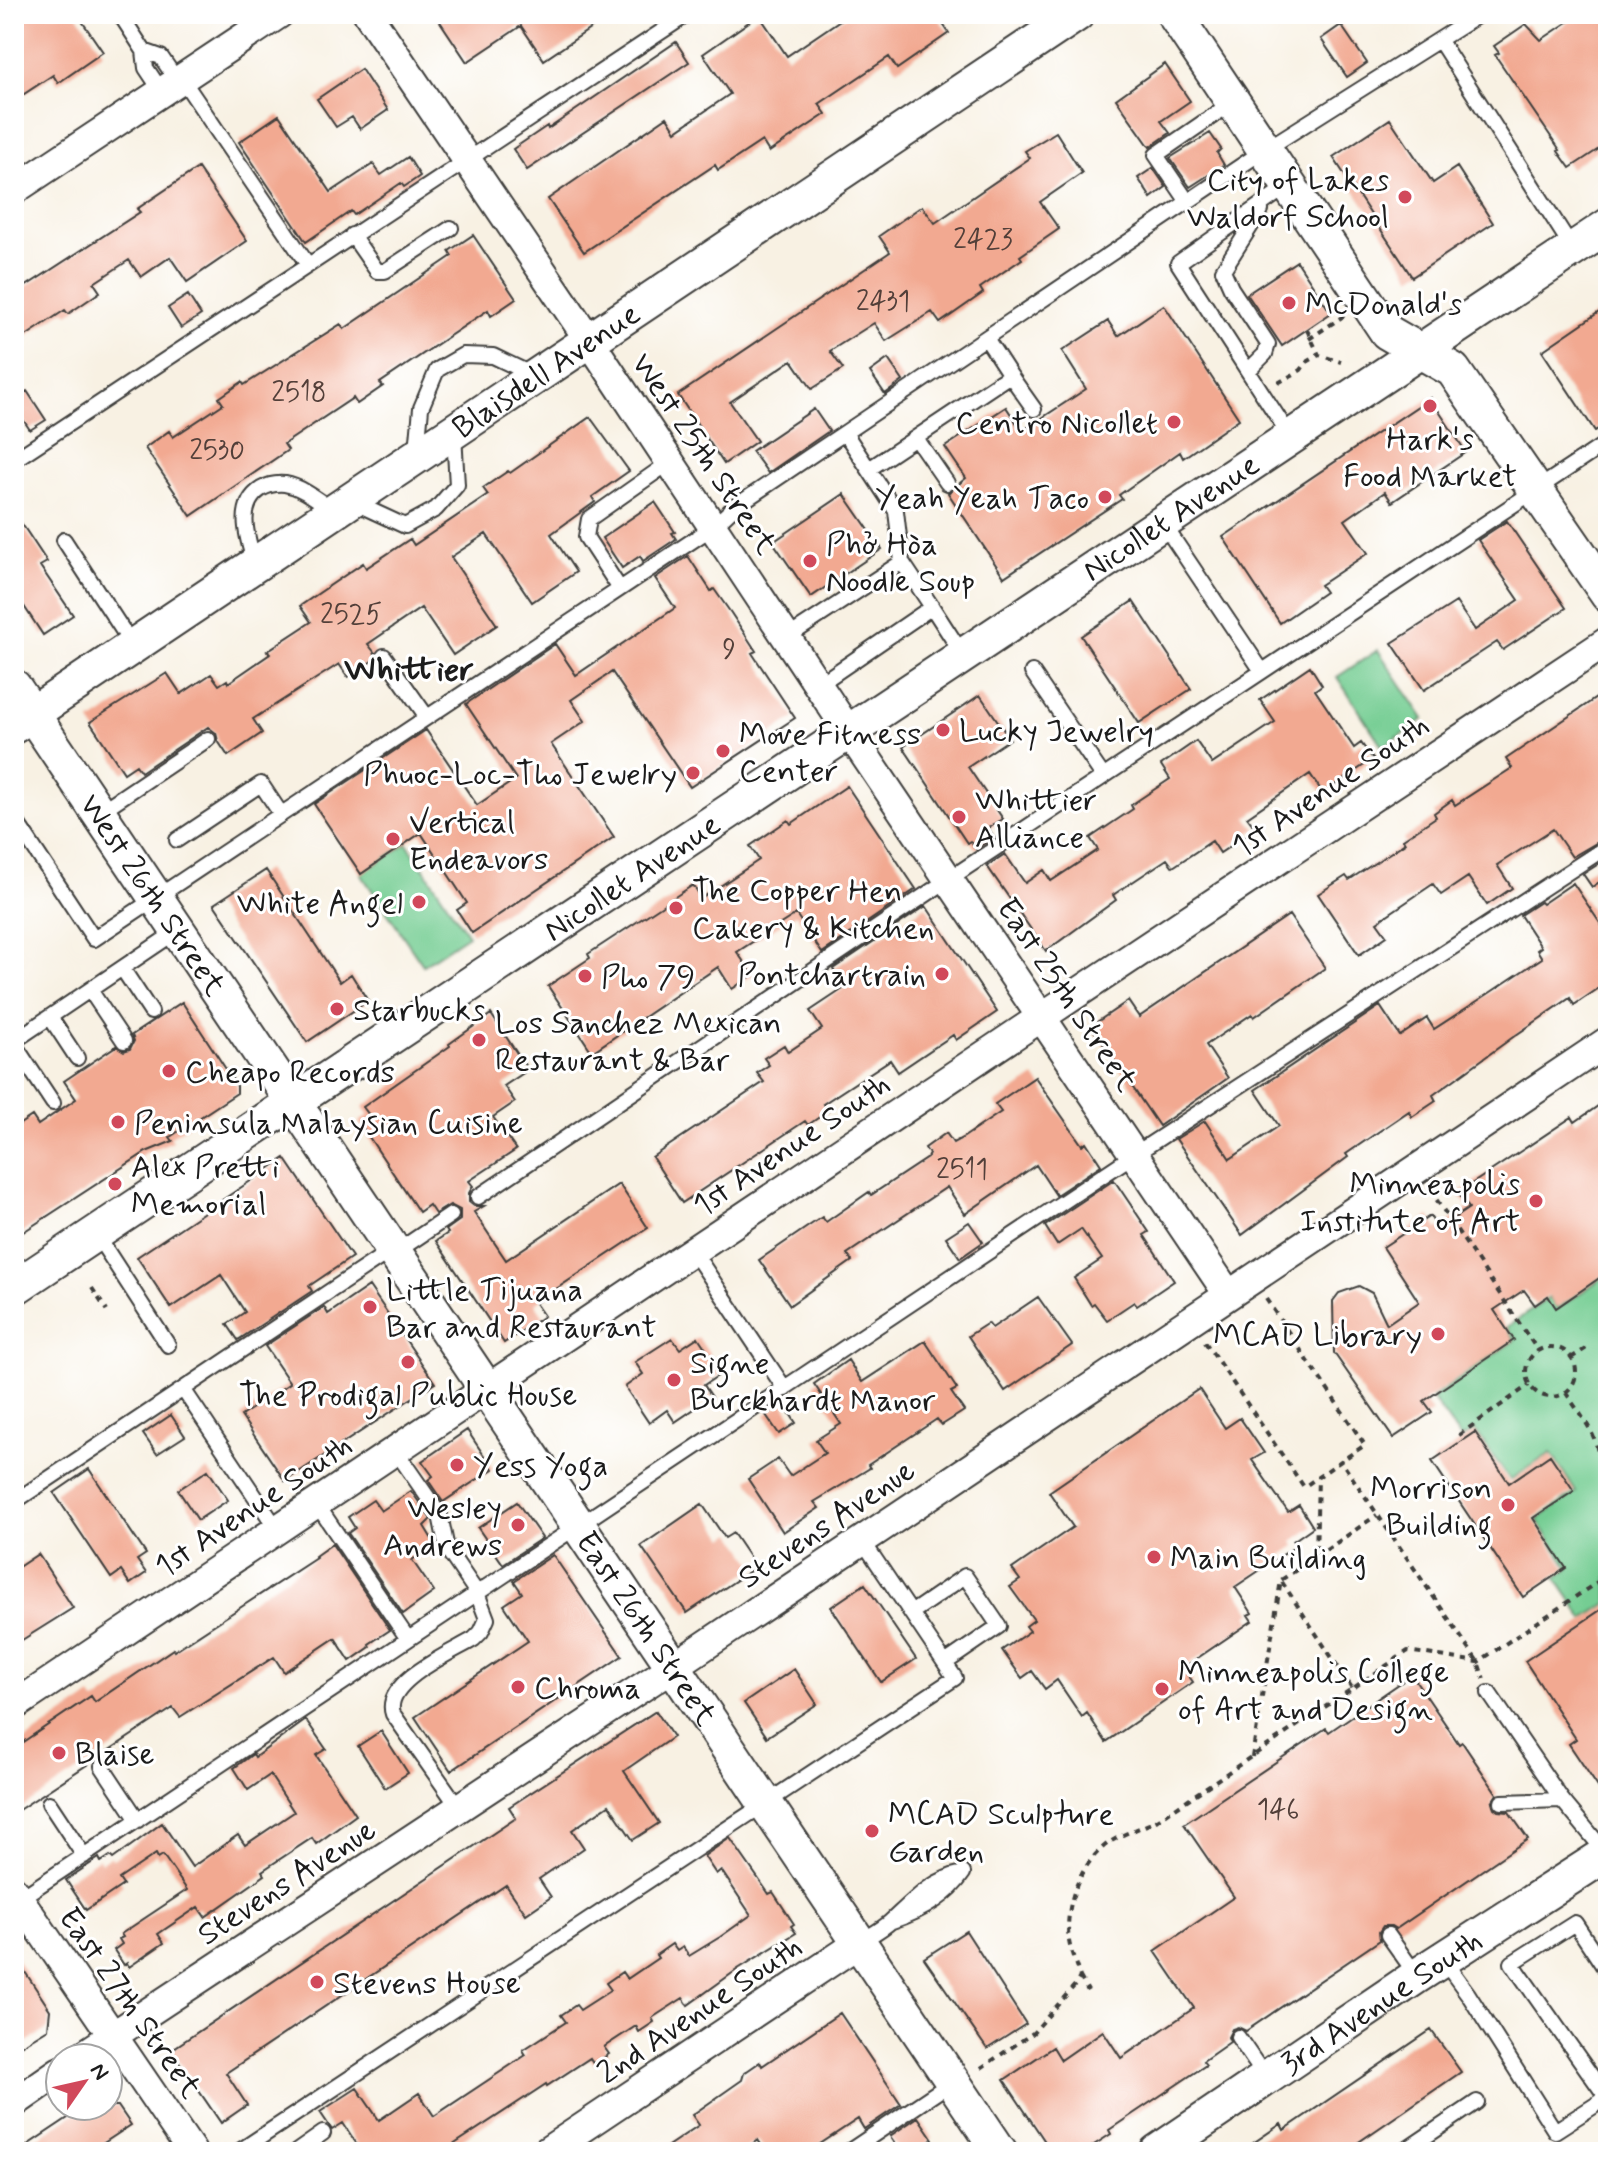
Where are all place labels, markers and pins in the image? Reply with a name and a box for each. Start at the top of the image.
place label: City of Lakes Waldorf School [1187,160,1389,239]
marker: City of Lakes Waldorf School [1396,188,1414,206]
place label: McDonald's [1305,284,1462,326]
marker: McDonald's [1280,294,1298,312]
marker: Hark's Food Market [1421,397,1439,415]
place label: Centro Nicollet [956,403,1158,445]
marker: Centro Nicollet [1165,413,1183,431]
place label: Hark's Food Market [1343,419,1517,498]
place label: Yeah Yeah Taco [875,478,1089,520]
marker: Yeah Yeah Taco [1096,488,1114,506]
place label: Phở Hòa Noodle Soup [826,524,975,603]
marker: Phở Hòa Noodle Soup [801,552,819,570]
place label: Lucky Jewelry [959,711,1154,753]
place label: Move Fitness Center [739,714,921,793]
marker: Lucky Jewelry [934,721,952,739]
marker: Move Fitness Center [714,742,732,760]
place label: Phuoc-Loc-Tho Jewelry [363,754,677,796]
marker: Phuoc-Loc-Tho Jewelry [684,764,702,782]
place label: Whittier Alliance [975,780,1097,859]
place label: Vertical Endeavors [409,802,548,881]
marker: Whittier Alliance [950,808,968,826]
marker: Vertical Endeavors [384,830,402,848]
place label: The Copper Hen Cakery & Kitchen [692,871,934,950]
place label: White Angel [237,883,403,928]
marker: White Angel [410,893,428,911]
marker: The Copper Hen Cakery & Kitchen [667,899,685,917]
place label: Pontchartrain [738,955,926,997]
place label: Pho 79 [601,957,695,999]
marker: Pontchartrain [933,965,951,983]
marker: Pho 79 [576,967,594,985]
place label: Starbucks [353,990,485,1032]
marker: Starbucks [328,1000,346,1018]
place label: Los Sanchez Mexican Restaurant & Bar [495,1003,782,1082]
marker: Los Sanchez Mexican Restaurant & Bar [470,1031,488,1049]
place label: Cheapo Records [185,1052,395,1094]
marker: Cheapo Records [160,1062,178,1080]
place label: Peninsula Malaysian Cuisine [134,1103,523,1145]
marker: Peninsula Malaysian Cuisine [109,1113,127,1131]
place label: Alex Pretti Memorial [131,1147,279,1226]
place label: Minneapolis Institute of Art [1300,1164,1520,1243]
marker: Alex Pretti Memorial [106,1175,124,1193]
marker: Minneapolis Institute of Art [1527,1192,1545,1210]
place label: Little Tijuana Bar and Restaurant [386,1270,657,1349]
marker: Little Tijuana Bar and Restaurant [361,1298,379,1316]
place label: MCAD Library [1213,1315,1422,1357]
marker: MCAD Library [1429,1325,1447,1343]
place label: Signe Burckhardt Manor [690,1343,936,1422]
marker: The Prodigal Public House [399,1353,417,1371]
marker: Signe Burckhardt Manor [665,1371,683,1389]
place label: The Prodigal Public House [239,1375,577,1420]
place label: Yess Yoga [473,1446,608,1491]
marker: Yess Yoga [448,1456,466,1474]
place label: Morrison Building [1370,1468,1492,1550]
place label: Wesley Andrews [383,1488,502,1567]
marker: Morrison Building [1499,1496,1517,1514]
marker: Wesley Andrews [509,1516,527,1534]
place label: Main Building [1170,1538,1366,1580]
marker: Main Building [1145,1548,1163,1566]
place label: Minneapolis College of Art and Design [1178,1652,1449,1734]
place label: Chroma [534,1668,641,1710]
marker: Chroma [509,1678,527,1696]
marker: Minneapolis College of Art and Design [1153,1680,1171,1698]
place label: Blaise [75,1734,155,1776]
marker: Blaise [50,1744,68,1762]
place label: MCAD Sculpture Garden [888,1794,1114,1873]
marker: MCAD Sculpture Garden [863,1822,881,1840]
place label: Stevens House [333,1963,521,2005]
marker: Stevens House [308,1973,326,1991]

